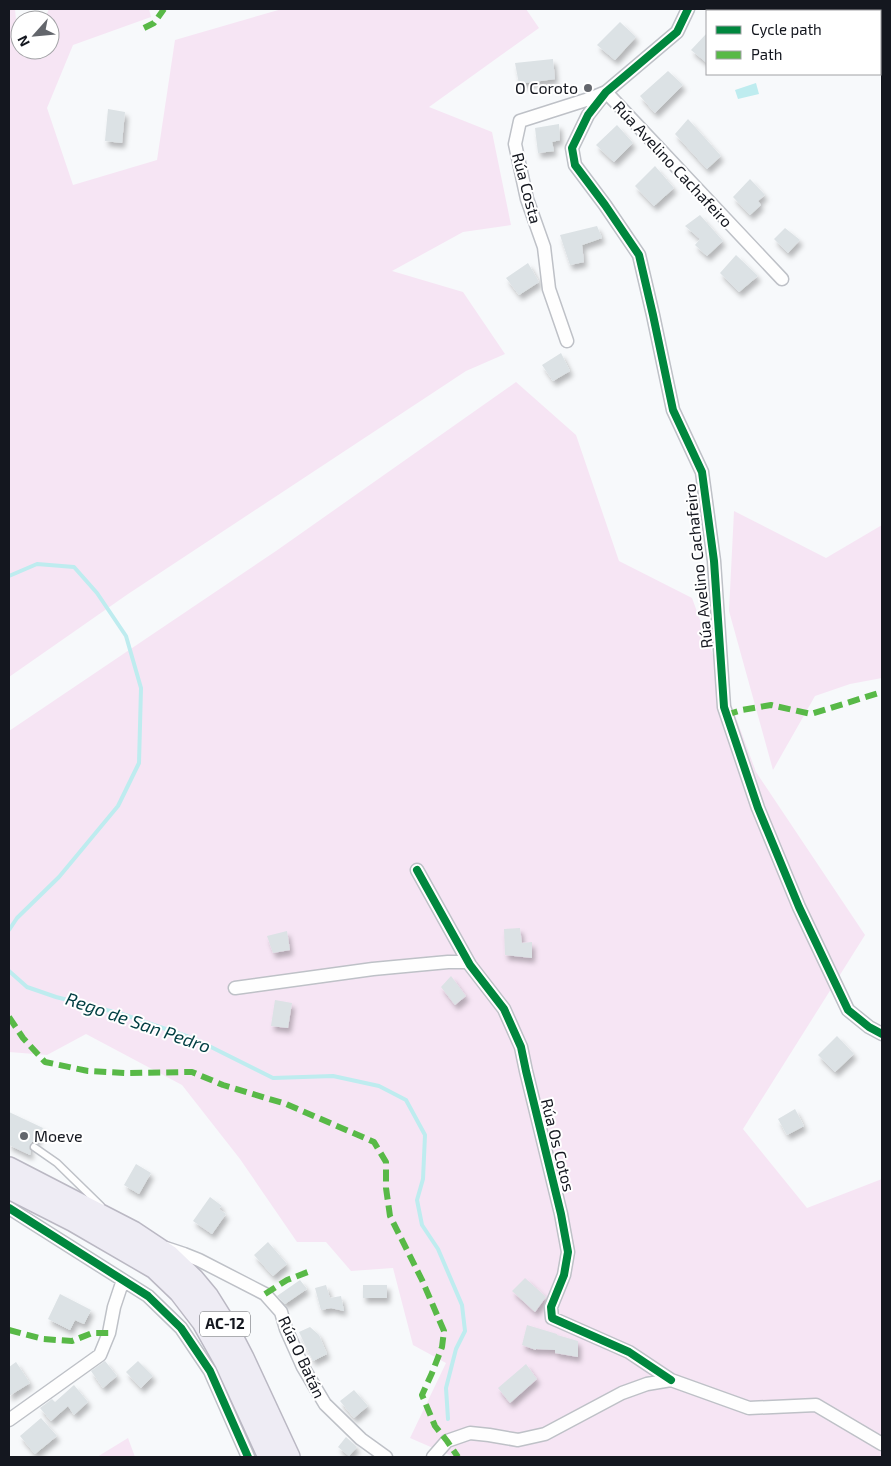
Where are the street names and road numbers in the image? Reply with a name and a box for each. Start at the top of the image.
street label: Rúa Avelino Cachafeiro [610,97,737,231]
street label: Rúa Costa [509,150,546,225]
street label: Rúa Avelino Cachafeiro [679,483,716,650]
street label: Rúa Os Cotos [538,1096,579,1193]
road number: AC-12 [200,1312,250,1336]
street label: Rúa O Batán [275,1313,330,1401]

